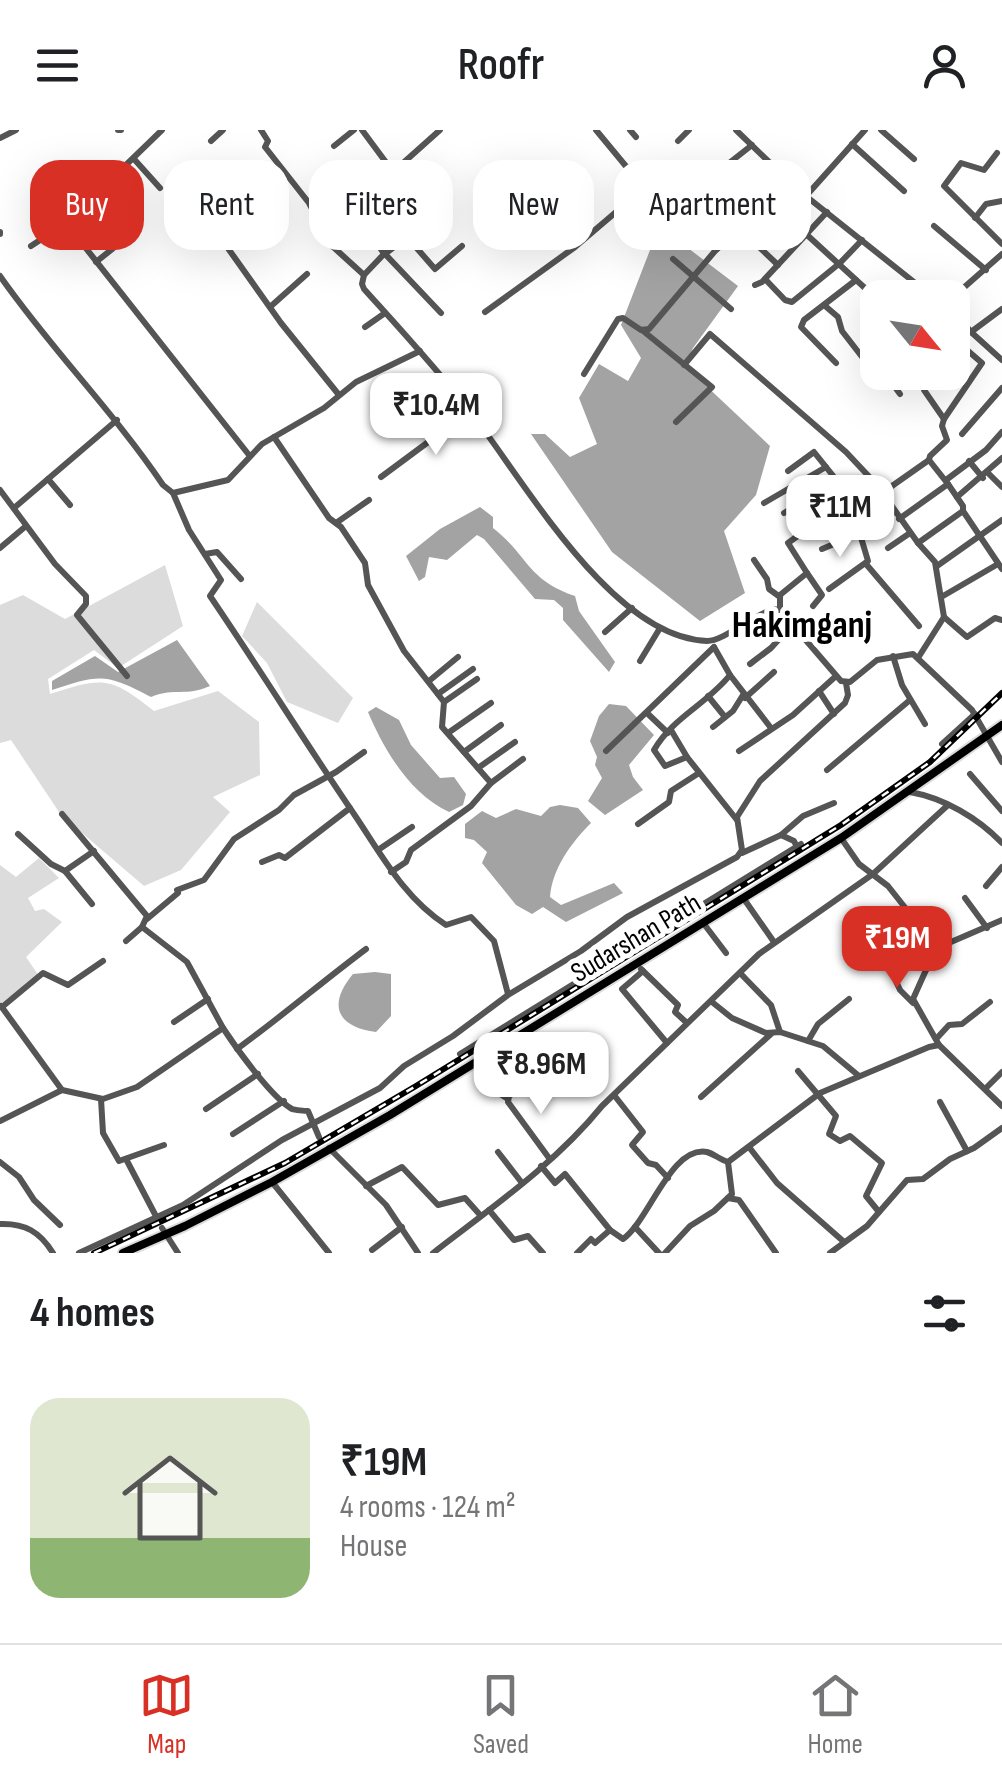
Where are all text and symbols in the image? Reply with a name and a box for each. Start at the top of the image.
icon: menu [30,38,85,93]
text: Roofr [458,38,544,93]
icon: person [917,38,972,93]
chip: Buy [30,160,144,250]
chip: Rent [164,160,289,250]
chip: Filters [309,160,453,250]
chip: New [473,160,594,250]
chip: Apartment [614,160,811,250]
north arrow [860,280,970,390]
map controls [860,280,970,390]
pin: ₹10.4M [355,373,517,458]
text: ₹10.4M [392,386,480,425]
pin: ₹11M [781,475,899,560]
text: ₹11M [808,488,872,527]
district label: Hakimganj [732,603,872,648]
street label: Sudarshan Path [565,886,707,990]
pin: ₹19M [838,906,956,991]
text: ₹19M [864,919,930,958]
pin: ₹8.96M [460,1032,622,1117]
text: ₹8.96M [496,1045,586,1084]
icon: filters [917,1286,972,1341]
text: 4 homes [30,1288,155,1339]
text: ₹19M [340,1437,427,1488]
icon: home [110,1438,230,1558]
text: 4 rooms · 124 m² [340,1488,516,1527]
text: House [340,1527,407,1566]
tab: Map [139,1668,194,1761]
tab: Saved [473,1668,529,1761]
tab: Home [808,1668,863,1761]

